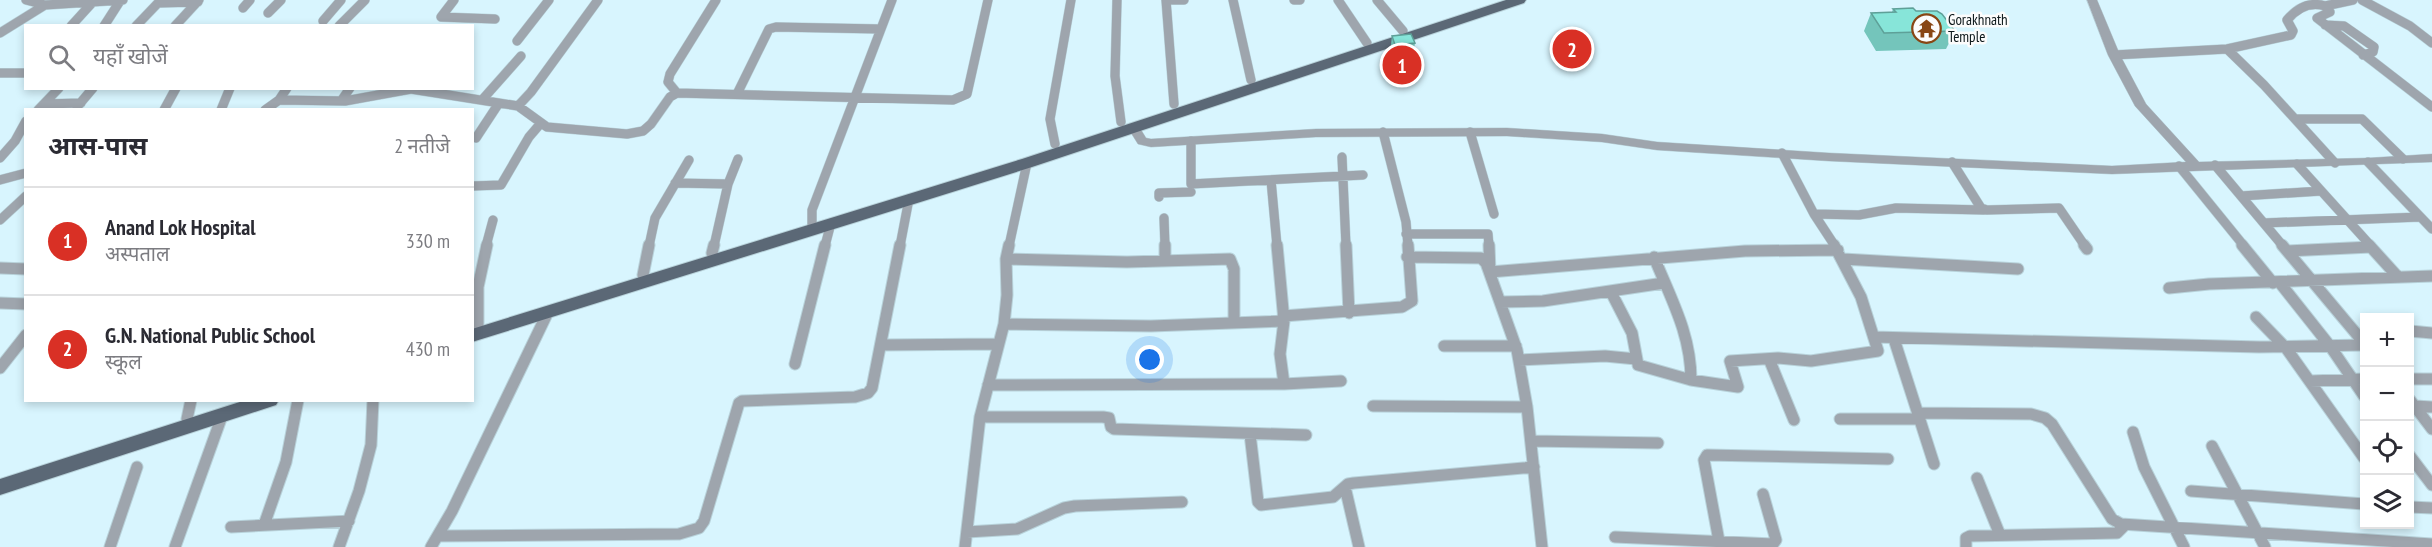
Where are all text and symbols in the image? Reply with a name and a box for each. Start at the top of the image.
place label: Gorakhnath Temple [1948,10,2008,46]
temple icon: Gorakhnath Temple [1911,13,1943,45]
search box [24,24,474,90]
pin: 2 [1552,26,1592,72]
icon: search [45,41,78,74]
text: यहाँ खोजें [93,42,168,70]
pin: 1 [1382,42,1422,88]
text: आस-पास [48,129,148,162]
text: 2 नतीजे [394,133,450,159]
text: Anand Lok Hospital [105,213,256,241]
text: 1 [63,228,72,254]
text: 330 m [406,228,450,254]
text: अस्पताल [105,241,170,267]
map controls [2360,313,2414,529]
button: + [2360,313,2414,367]
text: G.N. National Public School [105,321,315,349]
text: 2 [63,336,72,362]
text: 430 m [406,336,450,362]
your location [1135,345,1164,374]
text: स्कूल [105,349,142,375]
button: − [2360,367,2414,421]
button: locate [2360,421,2414,475]
button: layers [2360,475,2414,529]

